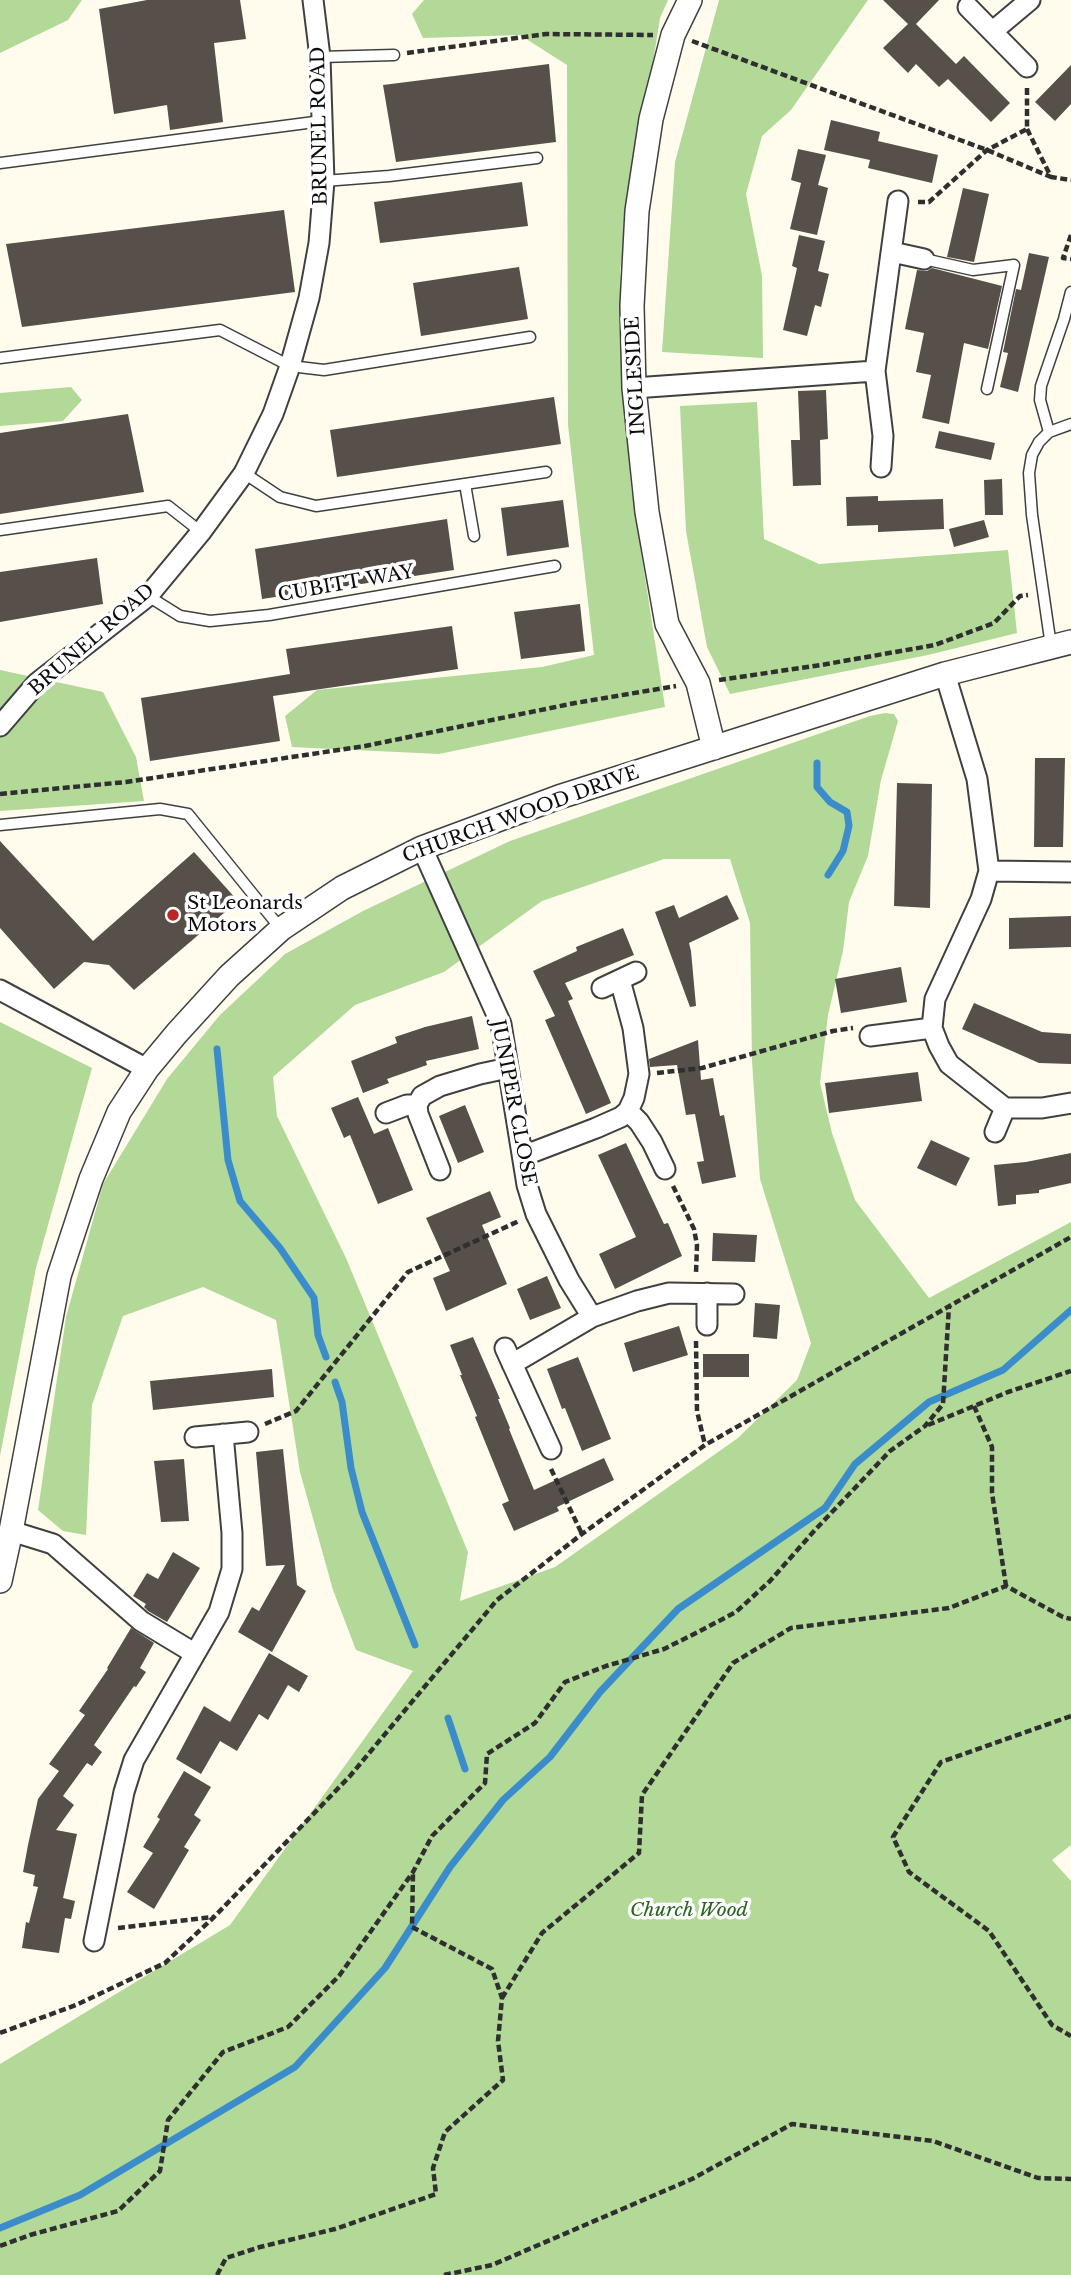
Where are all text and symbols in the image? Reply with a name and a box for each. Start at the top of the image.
street label: BRUNEL ROAD [307,46,333,206]
street label: INGLESIDE [621,316,651,436]
street label: CUBITT WAY [276,561,416,607]
street label: BRUNEL ROAD [24,579,160,701]
street label: CHURCH WOOD DRIVE [400,762,642,868]
place label: St Leonards Motors [187,893,303,937]
marker: St Leonards Motors [165,907,181,923]
street label: JUNIPER CLOSE [486,1018,540,1188]
park label: Church Wood [630,1900,748,1922]

